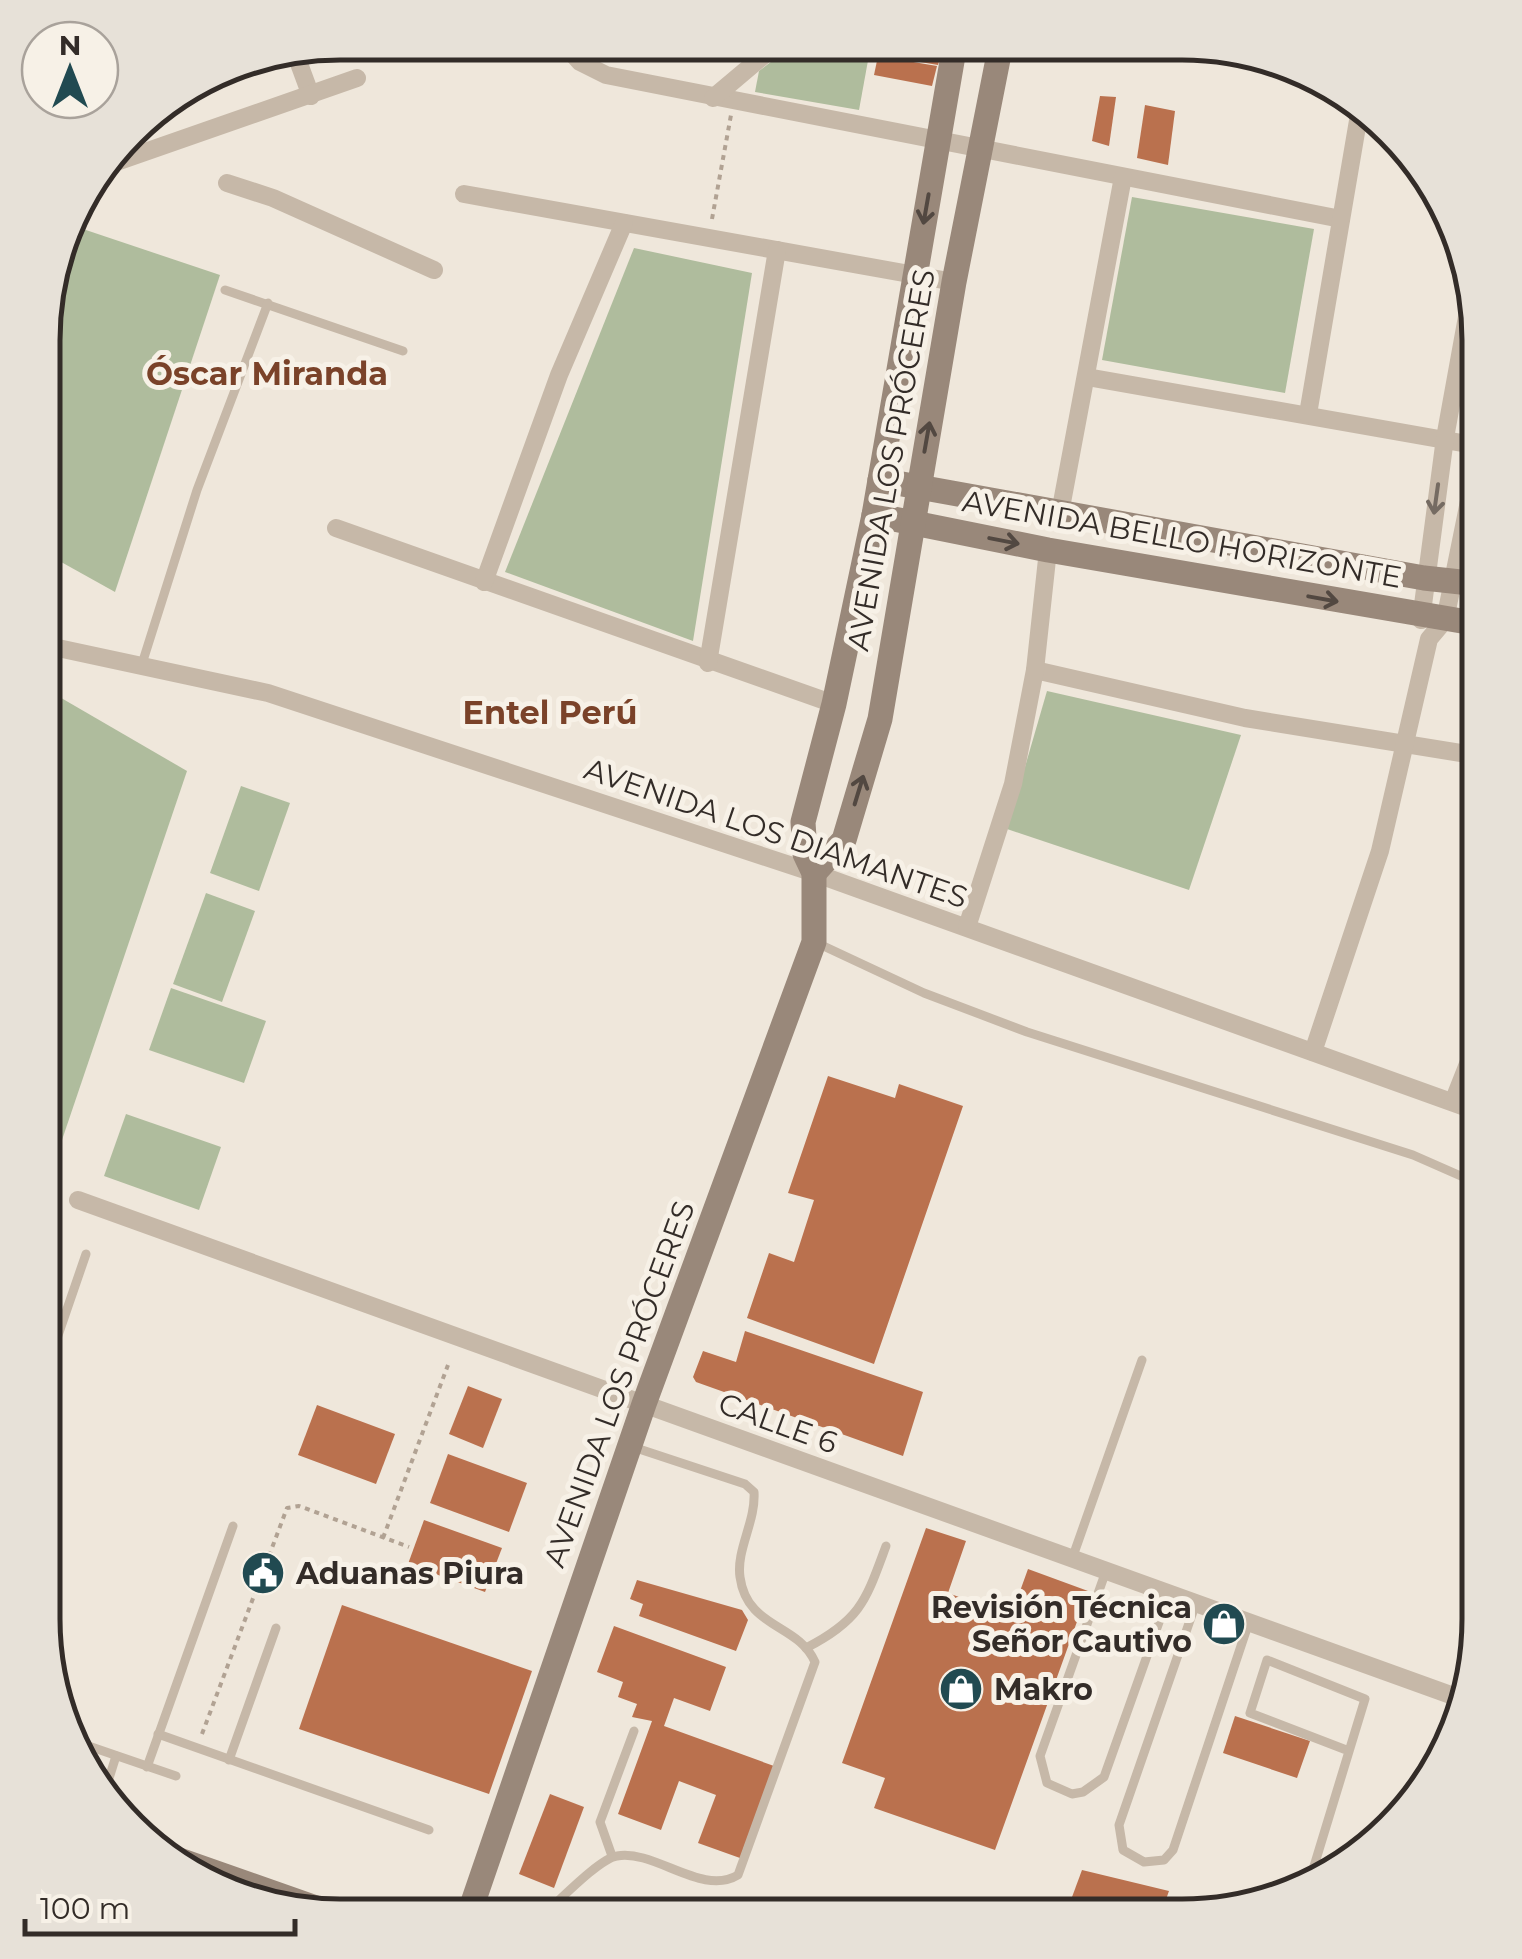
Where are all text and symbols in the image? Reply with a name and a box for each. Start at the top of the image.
north arrow [20,20,120,120]
text: N [59,28,81,62]
one-way arrow [916,193,935,225]
street label: AVENIDA LOS PRÓCERES [839,266,943,654]
district label: Óscar Miranda [146,354,388,393]
one-way arrow [918,421,937,454]
street label: AVENIDA BELLO HORIZONTE [959,482,1405,596]
one-way arrow [1426,483,1444,515]
one-way arrow [987,532,1019,551]
one-way arrow [1307,590,1339,609]
district label: Entel Perú [463,693,637,732]
street label: AVENIDA LOS DIAMANTES [580,750,972,916]
one-way arrow [851,775,869,806]
street label: AVENIDA LOS PRÓCERES [535,1196,703,1572]
street label: CALLE 6 [714,1384,842,1462]
public building icon: Aduanas Piura [240,1550,286,1596]
place label: Aduanas Piura [295,1555,524,1592]
place label: Revisión Técnica Señor Cautivo [931,1589,1192,1660]
shop icon: Revisión Técnica Señor Cautivo [1201,1601,1247,1647]
shop icon: Makro [938,1666,984,1712]
place label: Makro [994,1671,1093,1708]
scale bar [25,1874,295,1936]
text: 100 m [40,1890,130,1927]

